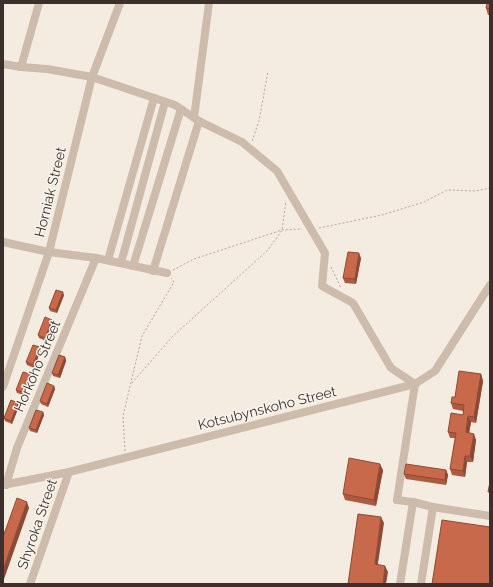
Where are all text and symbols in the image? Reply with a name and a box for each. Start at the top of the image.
street label: Horniak Street [31,145,69,239]
street label: Horkoho Street [11,318,64,414]
street label: Kotsubynskoho Street [196,383,338,433]
street label: Shyroka Street [14,476,60,571]

